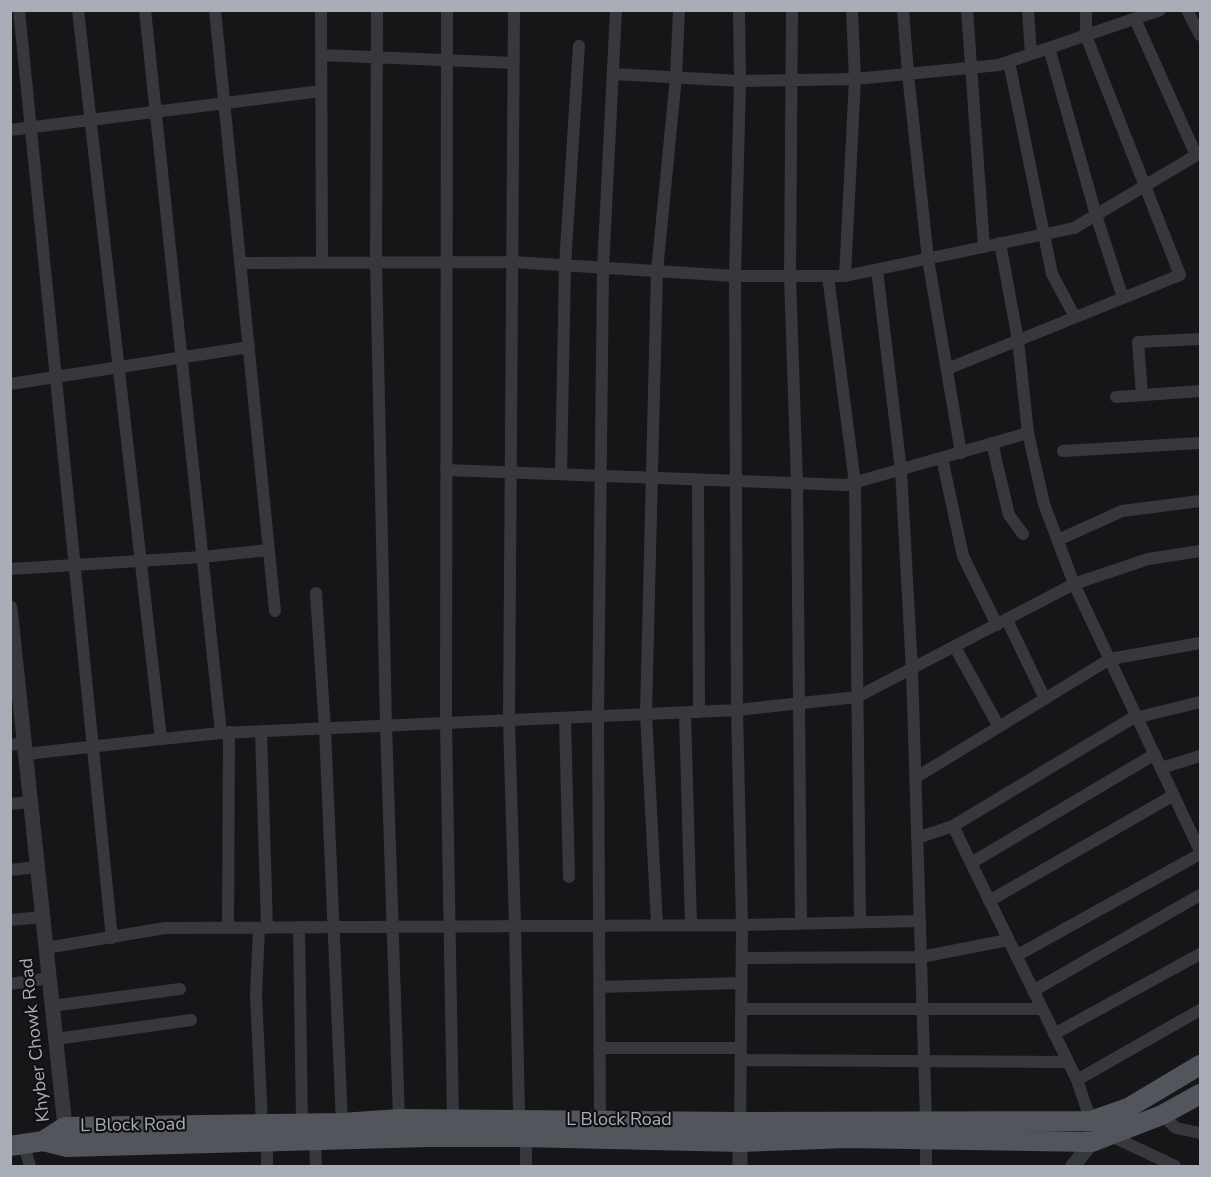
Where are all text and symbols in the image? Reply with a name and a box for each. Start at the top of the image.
street label: Khyber Chowk Road [17,957,55,1123]
street label: L Block Road [566,1110,672,1132]
street label: L Block Road [80,1114,186,1138]

